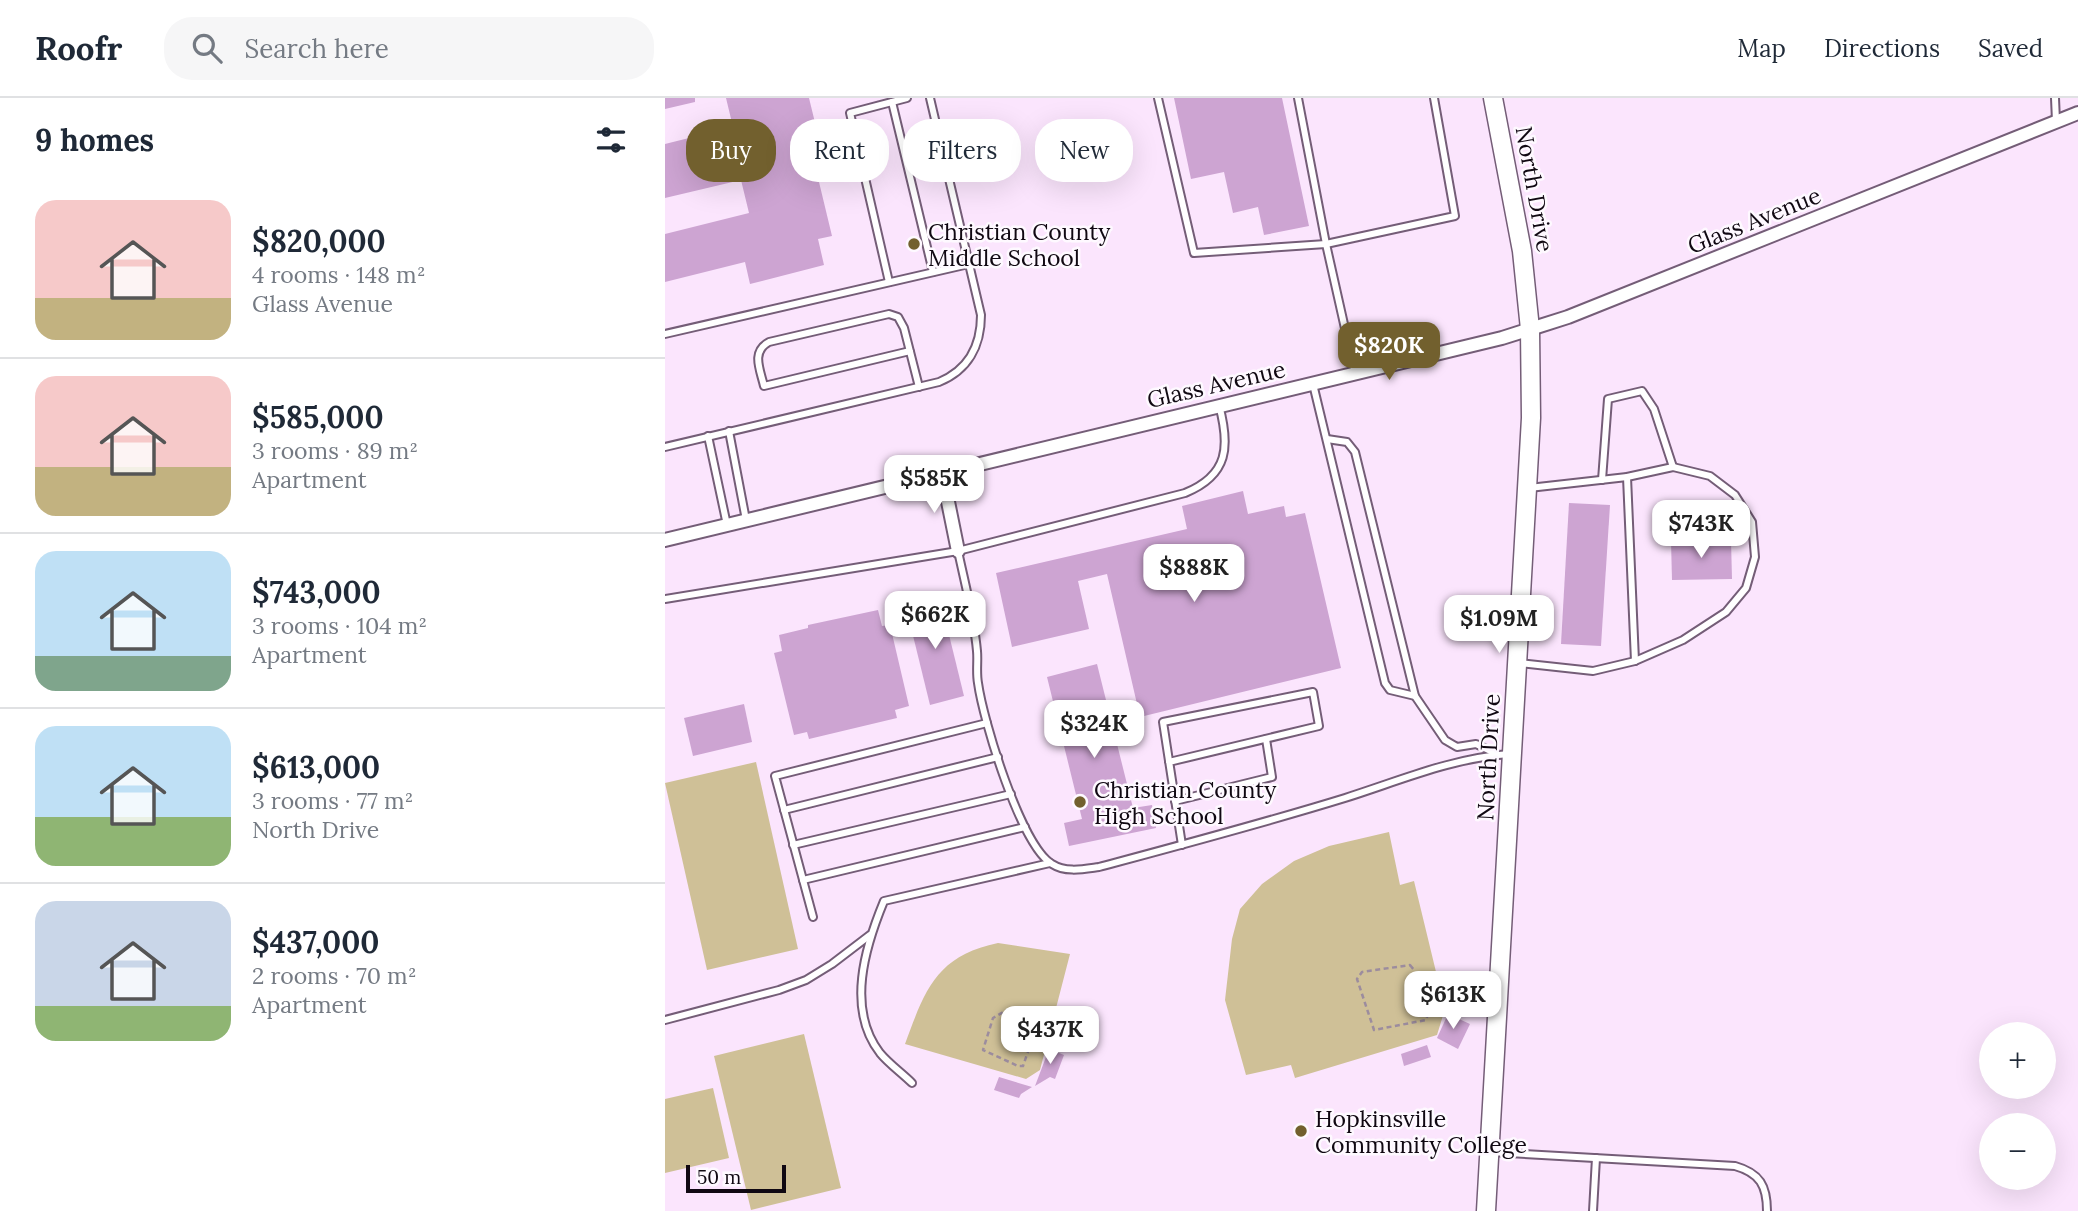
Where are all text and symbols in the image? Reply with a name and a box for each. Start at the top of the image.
search box [164,17,654,80]
text: Roofr [35,27,122,69]
icon: search [188,29,226,67]
text: Search here [244,32,389,65]
text: Map [1737,33,1786,64]
text: Directions [1824,33,1940,64]
text: Saved [1978,33,2043,64]
chip: Buy [686,119,776,182]
chip: Rent [790,119,889,182]
chip: Filters [903,119,1021,182]
chip: New [1035,119,1133,182]
text: 9 homes [35,121,154,159]
icon: filters [592,121,630,159]
street label: North Drive [1510,124,1560,254]
street label: Glass Avenue [1683,180,1825,260]
place label: Christian County Middle School [928,217,1111,272]
text: $820,000 [252,222,386,260]
icon: home [91,228,175,312]
marker: Christian County Middle School [906,236,922,252]
text: 4 rooms · 148 m² [252,260,426,289]
text: Glass Avenue [252,289,393,318]
pin: $820K [1340,322,1438,382]
text: $820K [1354,330,1424,359]
street label: Glass Avenue [1144,354,1288,414]
text: $585,000 [252,398,384,436]
icon: home [91,404,175,488]
text: 3 rooms · 89 m² [252,436,418,465]
pin: $585K [885,456,983,515]
text: $585K [900,463,968,492]
text: Apartment [252,465,367,494]
pin: $743K [1652,500,1750,560]
text: $743K [1668,508,1734,537]
pin: $888K [1145,545,1243,604]
text: $888K [1159,552,1229,581]
text: $743,000 [252,573,381,611]
icon: home [91,579,175,663]
pin: $662K [886,592,984,651]
pin: $1.09M [1442,596,1556,655]
text: $662K [901,599,969,628]
text: $1.09M [1460,603,1538,632]
text: 3 rooms · 104 m² [252,611,427,640]
text: Apartment [252,640,367,669]
street label: North Drive [1470,693,1506,821]
pin: $324K [1045,700,1143,760]
text: $324K [1060,708,1128,737]
text: $613,000 [252,748,380,786]
icon: home [91,754,175,838]
place label: Christian County High School [1094,775,1277,830]
text: 3 rooms · 77 m² [252,786,413,815]
marker: Christian County High School [1072,794,1088,810]
text: North Drive [252,815,379,844]
text: $437,000 [252,923,379,961]
icon: home [91,929,175,1013]
text: 2 rooms · 70 m² [252,961,417,990]
pin: $613K [1404,972,1502,1031]
text: $613K [1420,979,1486,1008]
text: Apartment [252,990,367,1019]
pin: $437K [1001,1006,1099,1066]
text: $437K [1017,1014,1083,1043]
map controls [1979,1022,2056,1190]
button: + [1979,1022,2056,1099]
place label: Hopkinsville Community College [1315,1104,1527,1159]
button: − [1979,1113,2056,1190]
marker: Hopkinsville Community College [1293,1123,1309,1139]
scale bar [686,1162,786,1194]
text: 50 m [697,1165,741,1189]

